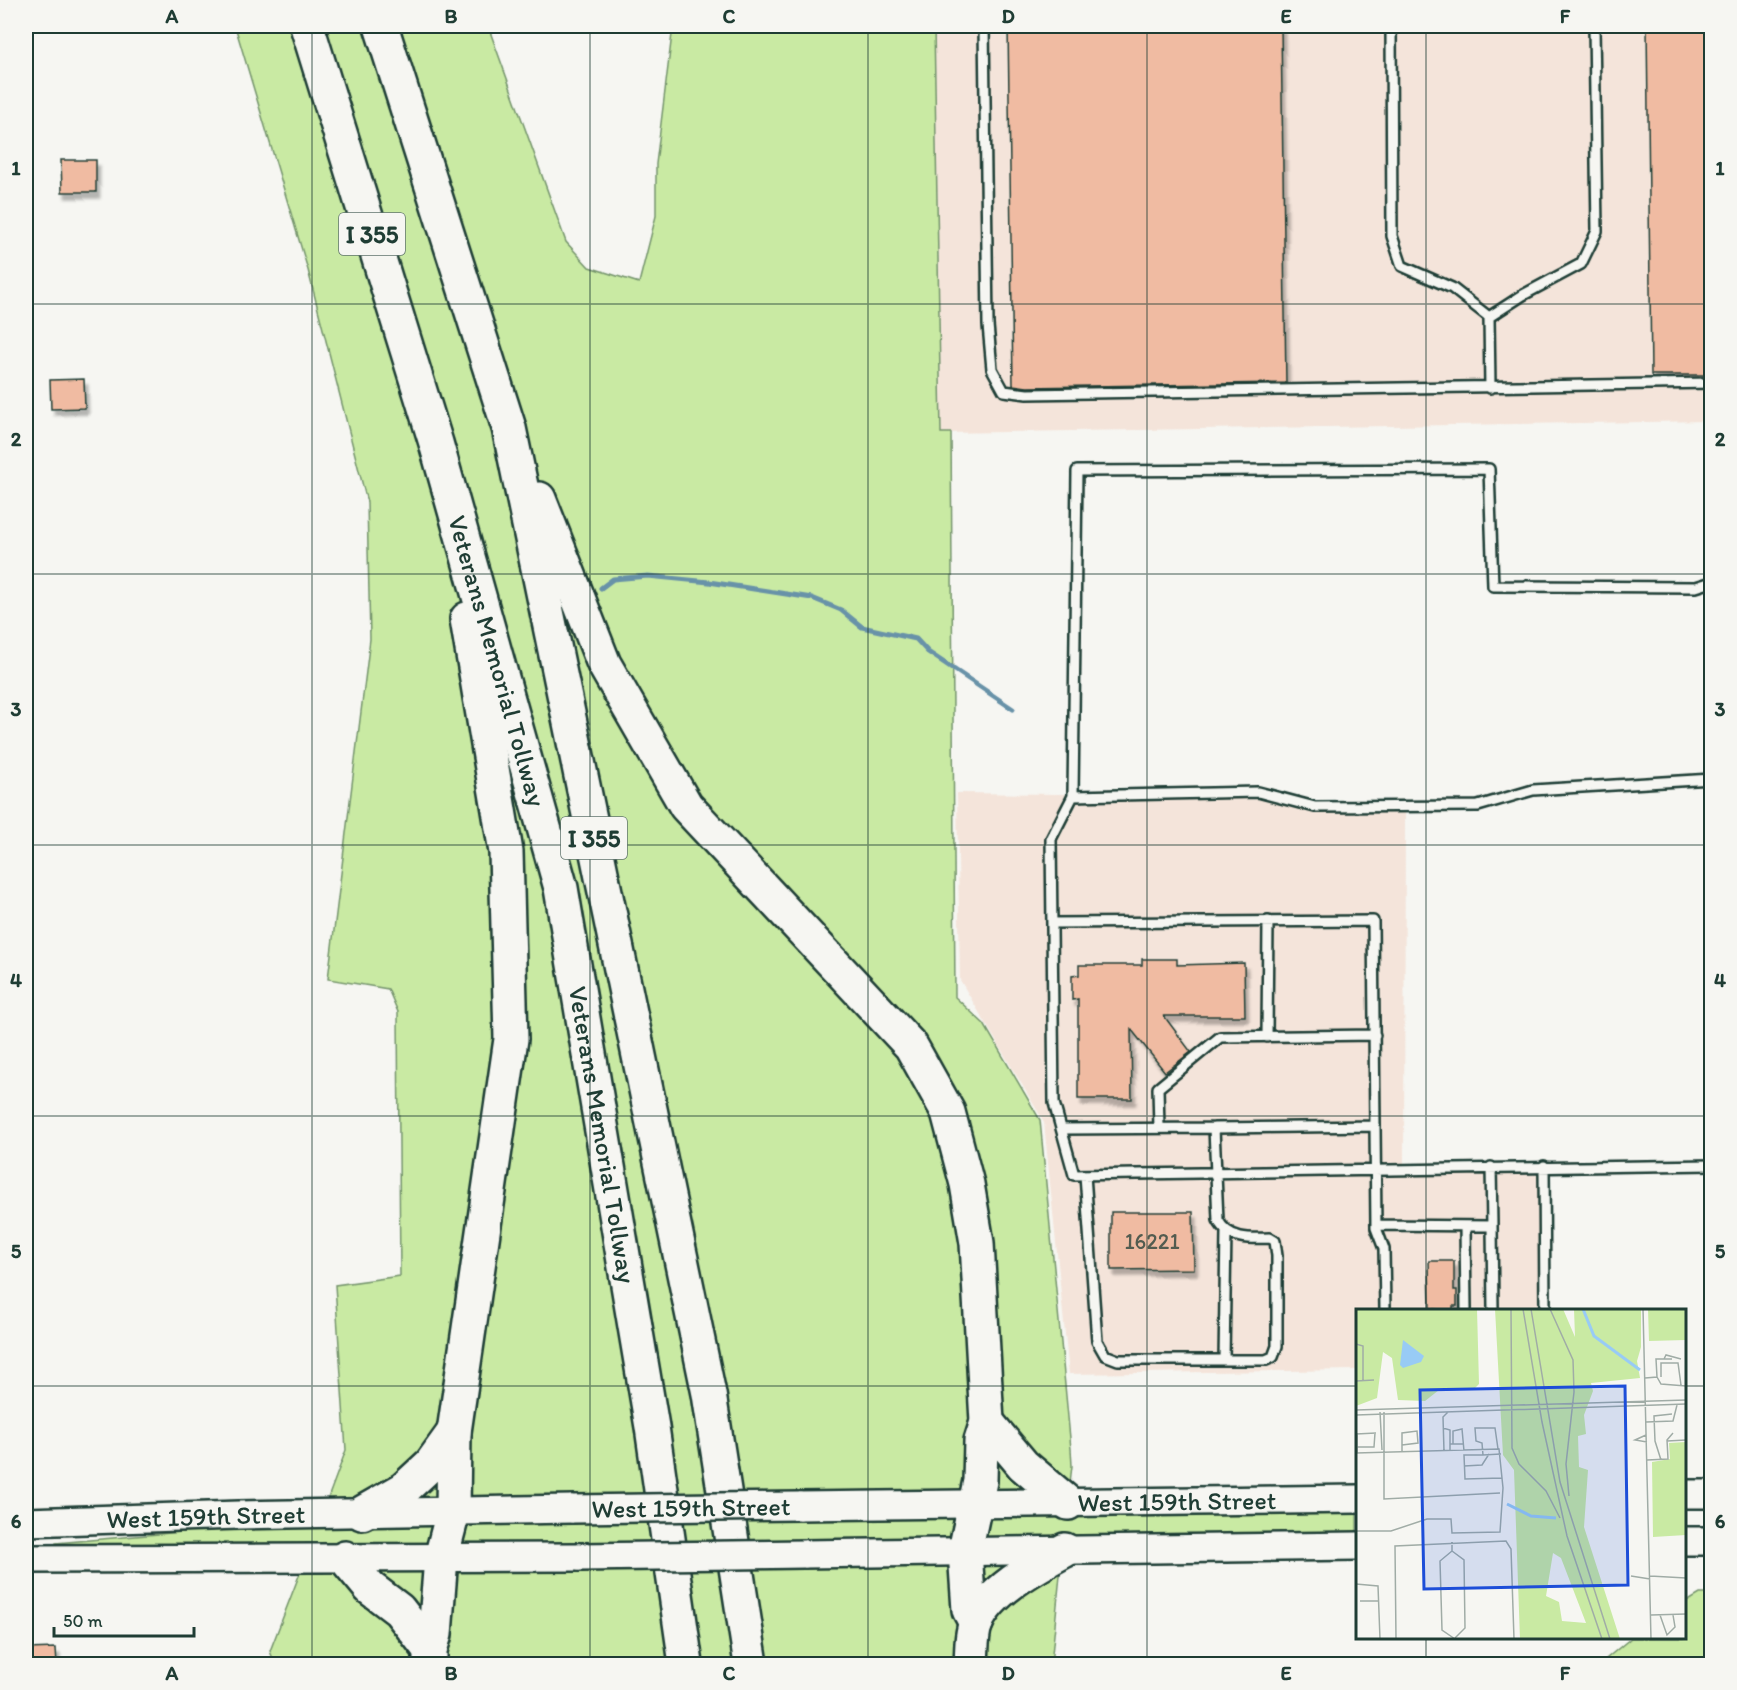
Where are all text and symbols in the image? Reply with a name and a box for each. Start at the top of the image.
text: A [165,4,179,28]
text: B [445,4,458,28]
text: C [723,4,736,28]
text: D [1001,4,1015,28]
text: E [1280,4,1292,28]
text: F [1560,4,1571,28]
text: 1 [11,156,21,180]
text: 1 [1715,156,1725,180]
road number: I 355 [339,213,405,255]
text: 2 [11,427,22,451]
text: 2 [1715,427,1726,451]
street label: Veterans Memorial Tollway [441,512,553,810]
text: 3 [11,697,22,721]
text: 3 [1715,697,1726,721]
road number: I 355 [561,817,627,859]
text: 4 [10,968,22,992]
text: 4 [1714,968,1726,992]
street label: Veterans Memorial Tollway [562,984,643,1286]
house number: 16221 [1124,1228,1180,1255]
text: 5 [11,1239,22,1263]
text: 5 [1715,1239,1726,1263]
inset map [1356,1309,1686,1639]
street label: West 159th Street [1077,1484,1277,1519]
street label: West 159th Street [591,1490,791,1525]
street label: West 159th Street [106,1498,306,1535]
text: 6 [11,1509,22,1533]
text: 6 [1715,1509,1726,1533]
scale bar [54,1600,194,1638]
text: 50 m [63,1610,103,1632]
text: A [165,1661,179,1685]
text: B [445,1661,458,1685]
text: C [723,1661,736,1685]
text: D [1001,1661,1015,1685]
text: E [1280,1661,1292,1685]
text: F [1560,1661,1571,1685]

